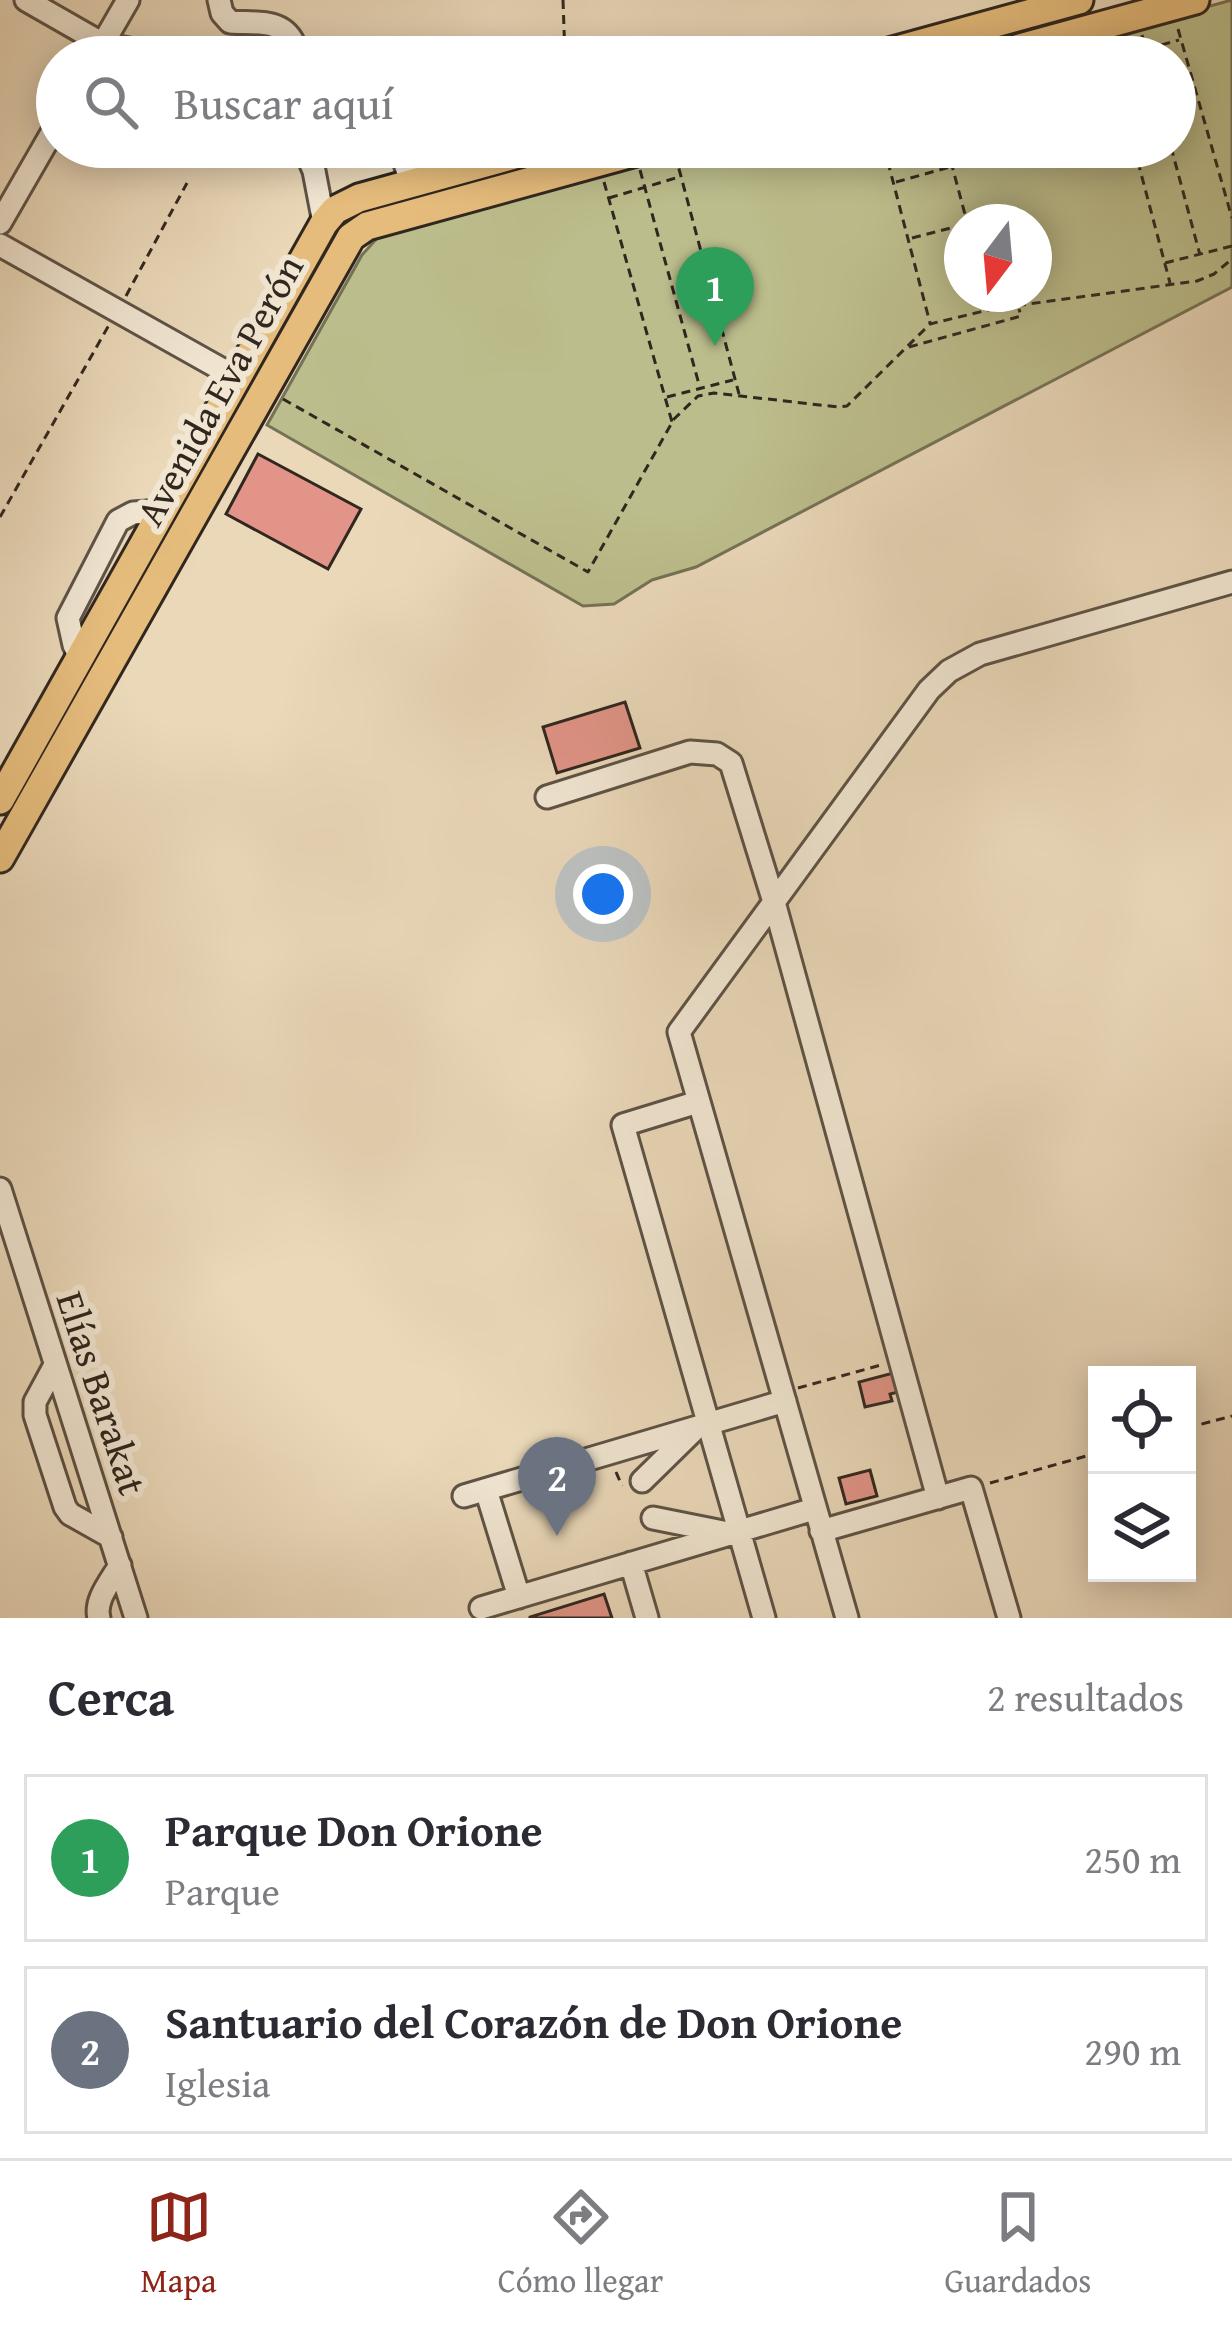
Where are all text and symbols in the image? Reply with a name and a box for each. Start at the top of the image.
search box [36,36,1196,168]
icon: search [78,69,144,135]
text: Buscar aquí [174,70,393,135]
north arrow [944,204,1052,312]
street label: Avenida Eva Perón [120,244,317,536]
pin: 1 [676,247,754,346]
your location [573,864,633,924]
street label: Elías Barakat [43,1284,162,1502]
map controls [1088,1366,1196,1582]
button: locate [1088,1366,1196,1474]
pin: 2 [518,1437,596,1536]
button: layers [1088,1474,1196,1582]
text: Cerca [48,1659,174,1734]
text: 2 resultados [987,1668,1184,1725]
text: Parque Don Orione [165,1797,543,1862]
text: 1 [80,1830,100,1887]
text: 250 m [1084,1830,1181,1887]
text: Parque [165,1862,280,1919]
text: Santuario del Corazón de Don Orione [165,1989,902,2054]
text: 2 [80,2022,100,2079]
text: 290 m [1084,2022,1181,2079]
text: Iglesia [165,2054,271,2111]
tab: Mapa [141,2184,217,2304]
tab: Cómo llegar [498,2184,663,2304]
tab: Guardados [944,2184,1091,2304]

